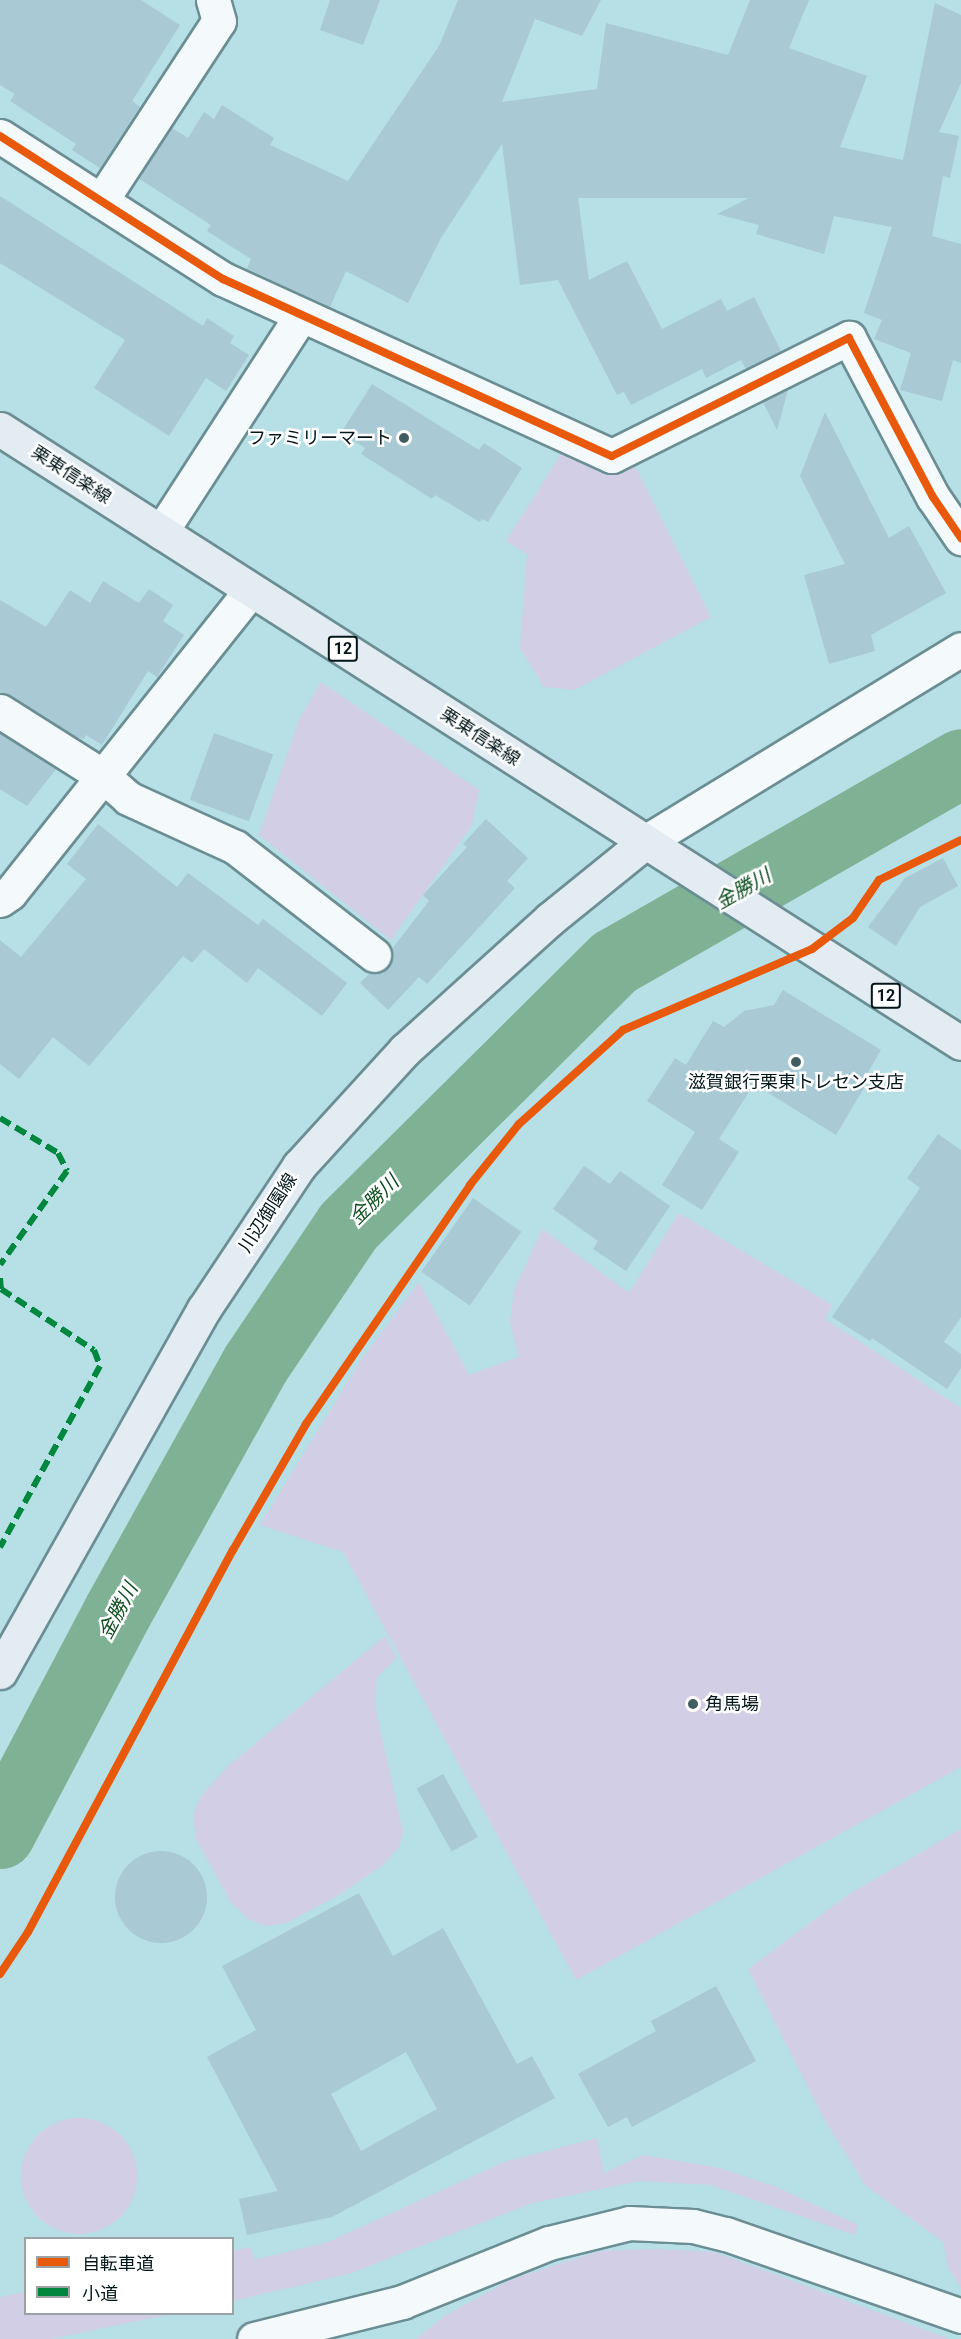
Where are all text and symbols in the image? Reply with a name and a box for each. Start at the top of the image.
place label: ファミリーマート [248,427,392,449]
marker: ファミリーマート [397,431,411,445]
street label: 栗東信楽線 [27,441,115,509]
road number: 12 [326,636,360,662]
street label: 栗東信楽線 [436,703,524,771]
water label: 金勝川 [711,864,775,914]
road number: 12 [870,983,902,1009]
marker: 滋賀銀行栗東トレセン支店 [789,1055,803,1069]
place label: 滋賀銀行栗東トレセン支店 [688,1071,904,1093]
street label: 川辺御園線 [234,1169,302,1257]
water label: 金勝川 [344,1170,404,1230]
water label: 金勝川 [93,1579,143,1643]
place label: 角馬場 [705,1693,759,1715]
marker: 角馬場 [686,1697,700,1711]
legend [24,2237,234,2315]
text: 自転車道 [82,2253,154,2274]
text: 小道 [82,2283,118,2304]

